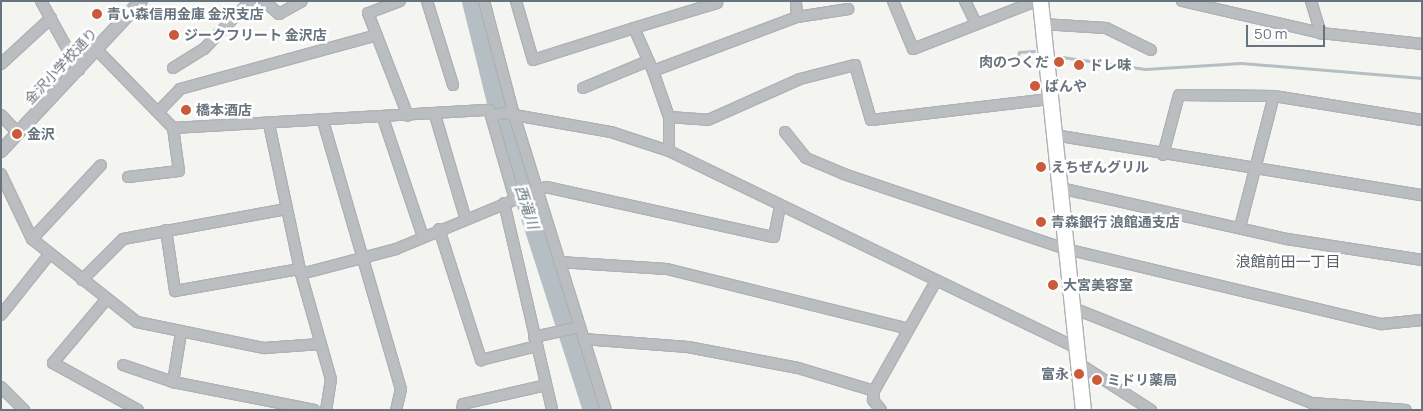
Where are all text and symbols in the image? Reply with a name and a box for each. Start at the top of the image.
place label: 青い森信用金庫 金沢支店 [107,6,264,22]
marker: 青い森信用金庫 金沢支店 [91,8,103,20]
scale bar [1248,15,1327,47]
text: 50 m [1254,23,1288,44]
street label: 金沢小学校通り [21,24,101,108]
place label: ジークフリート 金沢店 [184,27,327,43]
marker: ジークフリート 金沢店 [168,29,180,41]
place label: 肉のつくだ [979,54,1049,70]
marker: 肉のつくだ [1053,56,1065,68]
place label: ドレ味 [1089,57,1131,73]
marker: ドレ味 [1073,59,1085,71]
place label: ばんや [1045,78,1087,94]
marker: ばんや [1029,80,1041,92]
place label: 橋本酒店 [196,102,252,118]
marker: 橋本酒店 [180,104,192,116]
place label: 金沢 [27,126,55,142]
marker: 金沢 [11,128,23,140]
place label: えちぜんグリル [1051,159,1149,175]
marker: えちぜんグリル [1035,161,1047,173]
water label: 西滝川 [511,183,543,231]
place label: 青森銀行 浪館通支店 [1051,214,1180,230]
marker: 青森銀行 浪館通支店 [1035,216,1047,228]
district label: 浪館前田一丁目 [1236,253,1340,271]
place label: 大宮美容室 [1063,277,1133,293]
marker: 大宮美容室 [1047,279,1059,291]
place label: 富永 [1041,366,1069,382]
marker: 富永 [1073,368,1085,380]
place label: ミドリ薬局 [1107,372,1177,388]
marker: ミドリ薬局 [1091,374,1103,386]

